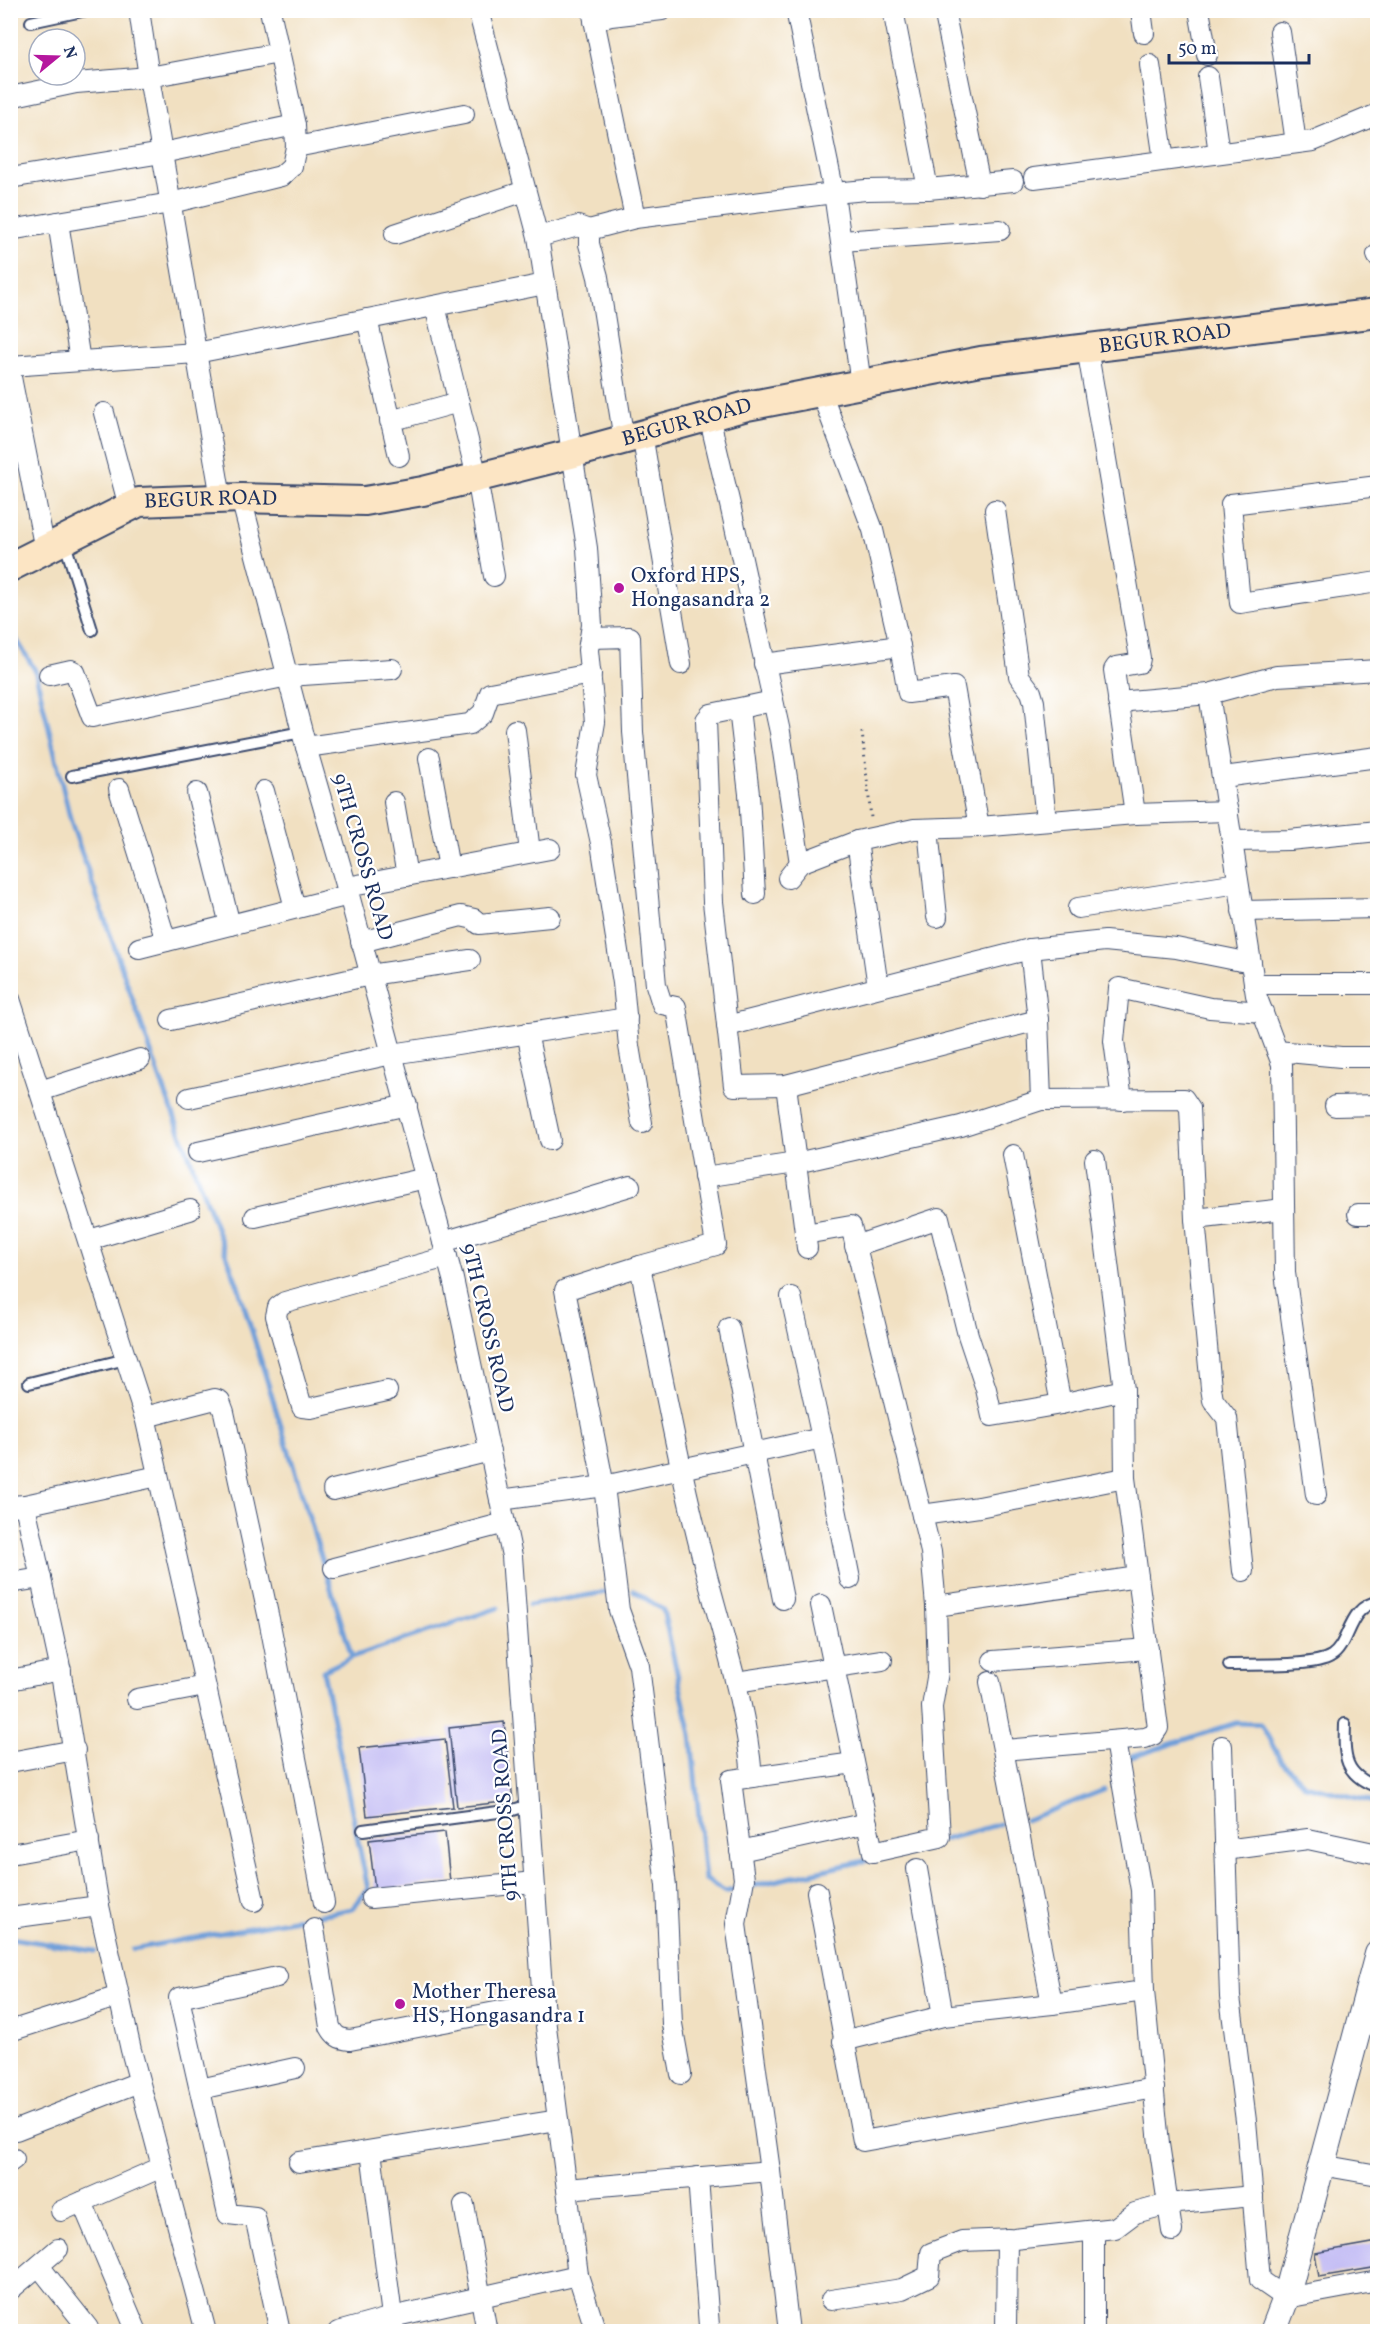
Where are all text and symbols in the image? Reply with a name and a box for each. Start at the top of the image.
north arrow [27,27,87,87]
scale bar [1169,27,1308,65]
text: 50 m [1178,37,1217,62]
text: N [57,44,82,62]
street label: BEGUR ROAD [1097,316,1233,361]
street label: BEGUR ROAD [619,391,755,454]
street label: BEGUR ROAD [143,483,277,516]
place label: Oxford HPS, Hongasandra 2 [631,562,770,615]
marker: Oxford HPS, Hongasandra 2 [612,581,626,595]
street label: 9TH CROSS ROAD [324,770,400,944]
street label: 9TH CROSS ROAD [453,1241,521,1415]
street label: 9TH CROSS ROAD [486,1728,526,1902]
place label: Mother Theresa HS, Hongasandra 1 [412,1978,585,2031]
marker: Mother Theresa HS, Hongasandra 1 [393,1997,407,2011]

